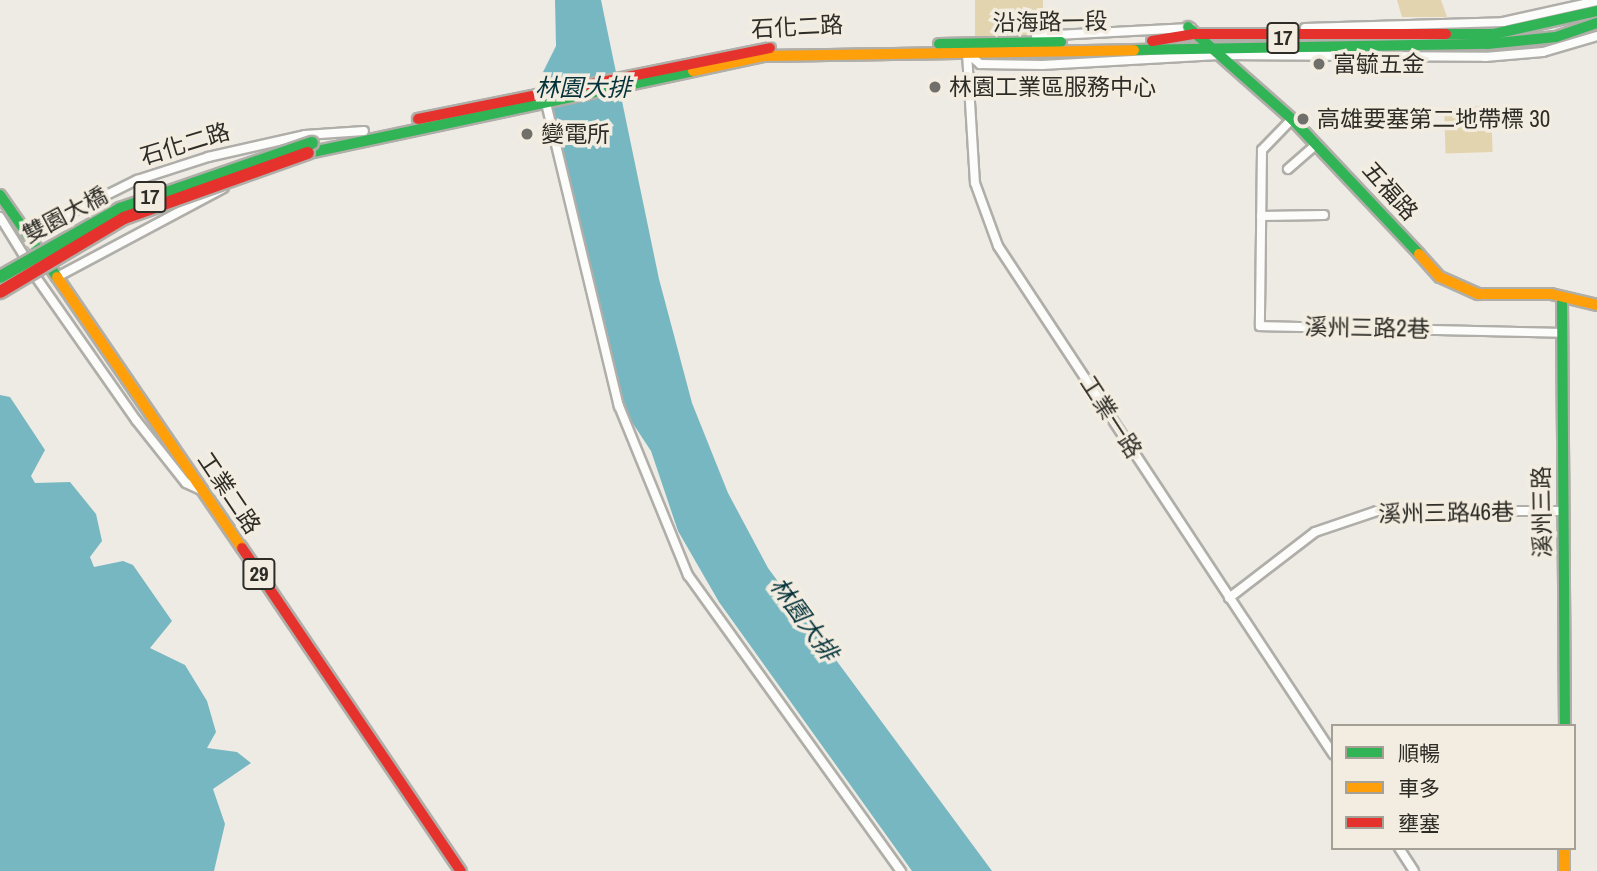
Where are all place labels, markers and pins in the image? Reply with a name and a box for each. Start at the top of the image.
place label: 富毓五金 [1333,50,1425,78]
marker: 富毓五金 [1311,56,1327,72]
place label: 林園工業區服務中心 [949,73,1156,101]
marker: 林園工業區服務中心 [927,79,943,95]
place label: 高雄要塞第二地帶標 30 [1317,105,1550,133]
marker: 高雄要塞第二地帶標 30 [1295,111,1311,127]
place label: 變電所 [541,120,610,148]
marker: 變電所 [519,126,535,142]

